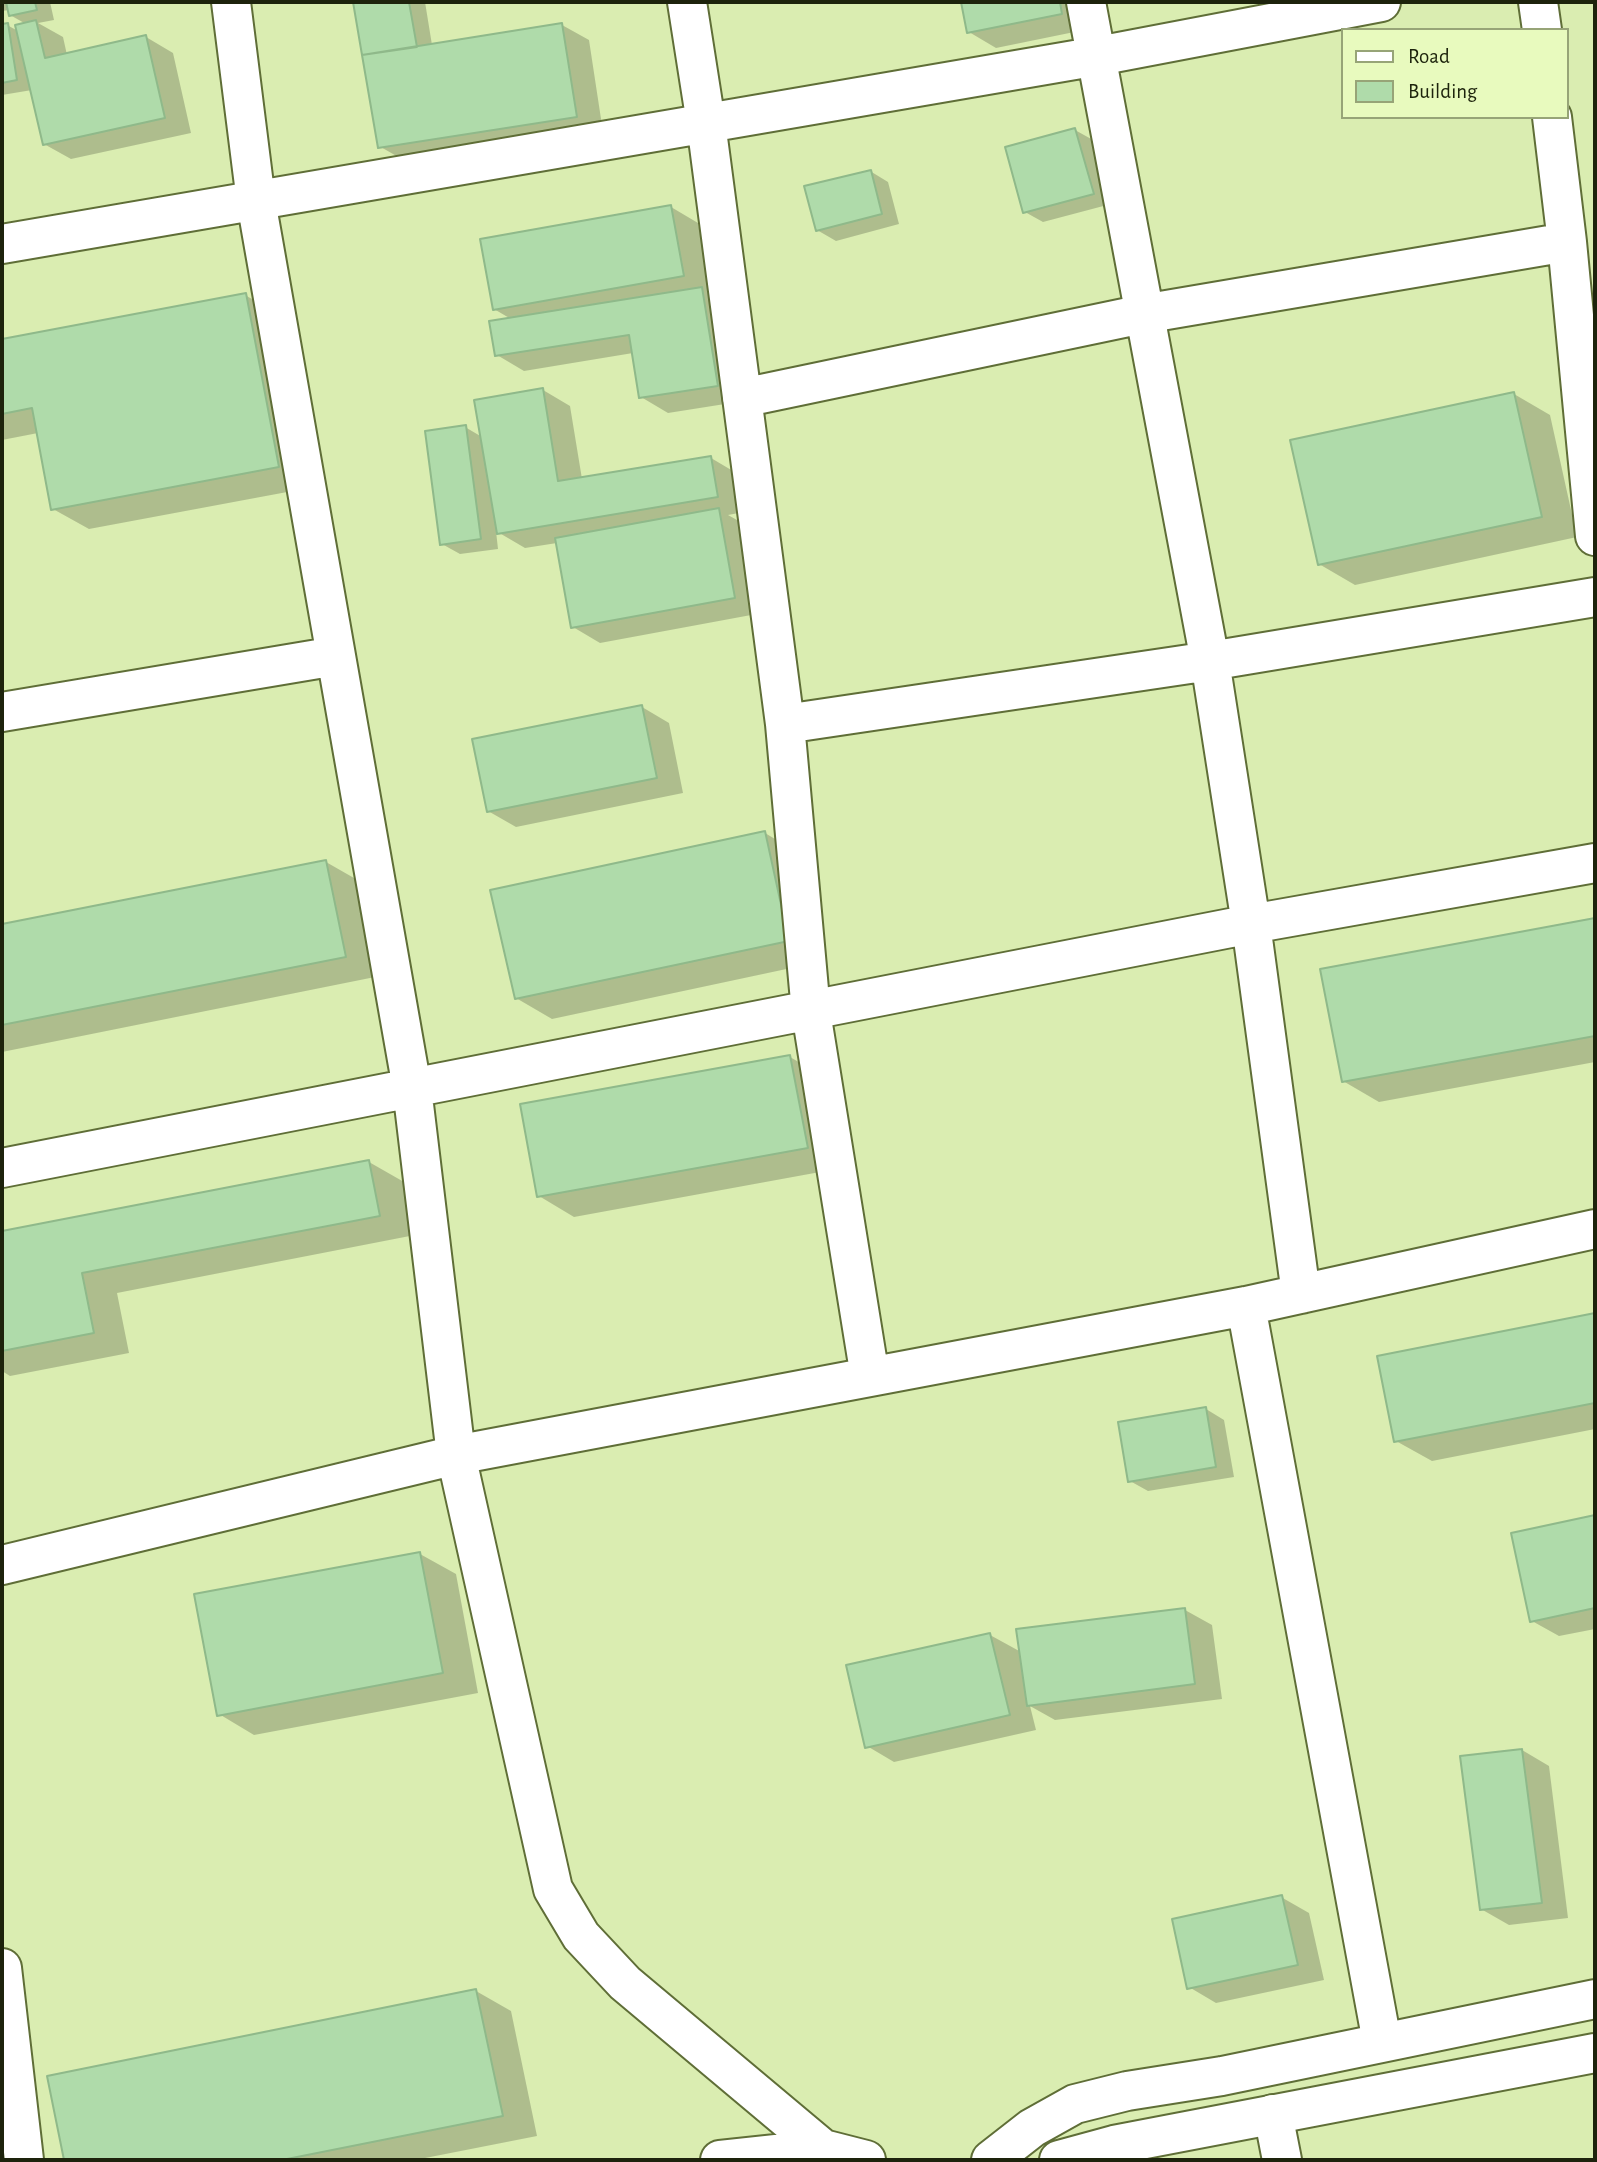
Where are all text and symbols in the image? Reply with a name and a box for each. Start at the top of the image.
legend [1342,28,1569,119]
text: Road [1408,46,1450,67]
text: Building [1408,81,1477,102]

